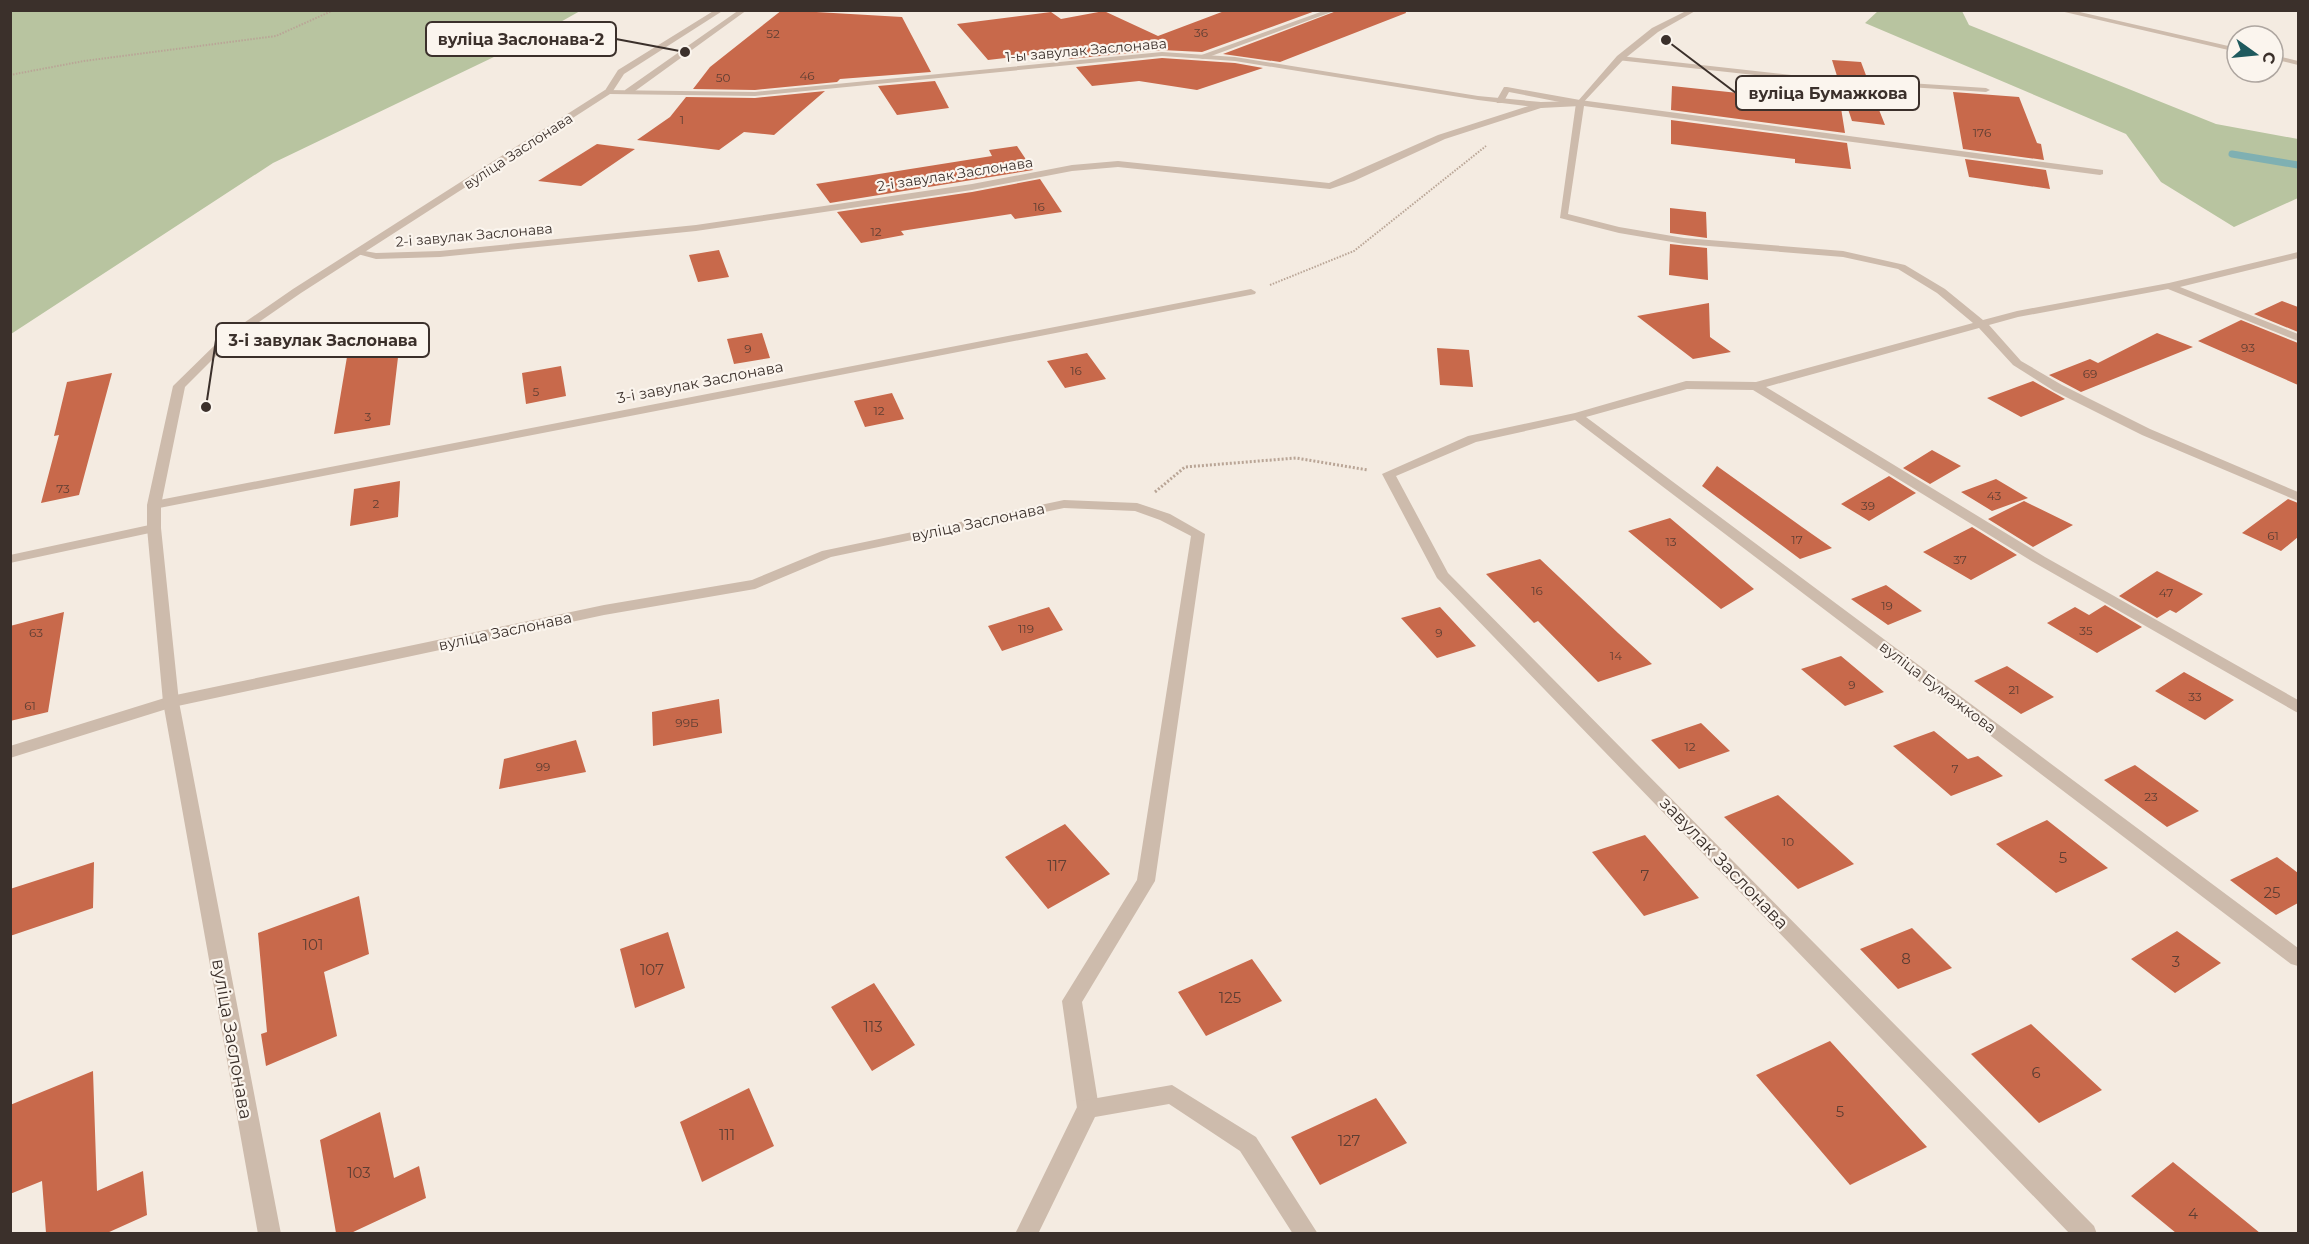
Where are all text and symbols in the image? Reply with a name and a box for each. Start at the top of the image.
callout: вуліца Заслонава-2 [426,22,616,56]
north arrow [2225,24,2285,84]
house number: 36 [1194,25,1208,40]
house number: 52 [766,26,780,41]
text: вуліца Заслонава-2 [438,30,604,49]
street label: 1-ы завулак Заслонава [1005,34,1167,66]
text: С [2258,50,2280,66]
house number: 46 [799,68,815,83]
house number: 50 [716,70,730,85]
callout: вуліца Бумажкова [1736,76,1919,110]
text: вуліца Бумажкова [1748,84,1908,103]
street label: вуліца Заслонава [460,109,576,193]
house number: 1 [680,112,684,127]
house number: 176 [1973,125,1991,140]
street label: 2-і завулак Заслонава [876,153,1034,195]
house number: 16 [1033,199,1045,214]
street label: 2-і завулак Заслонава [395,219,553,251]
house number: 12 [870,224,882,239]
callout: 3-і завулак Заслонава [216,323,429,357]
text: 3-і завулак Заслонава [228,331,417,350]
house number: 93 [2241,340,2255,355]
house number: 9 [744,341,752,356]
street label: 3-і завулак Заслонава [615,357,785,407]
house number: 16 [1070,363,1082,378]
house number: 69 [2083,366,2097,381]
house number: 5 [533,384,540,399]
house number: 12 [873,403,885,418]
house number: 3 [365,409,372,424]
house number: 73 [56,481,70,496]
house number: 43 [1987,488,2001,503]
house number: 2 [373,496,380,511]
house number: 39 [1861,498,1875,513]
street label: вуліца Заслонава [910,499,1046,545]
house number: 61 [2267,528,2279,543]
house number: 17 [1791,532,1803,547]
house number: 13 [1665,534,1677,549]
house number: 37 [1953,552,1967,567]
house number: 16 [1531,583,1543,598]
house number: 47 [2159,585,2173,600]
house number: 19 [1881,598,1893,613]
street label: вуліца Заслонава [437,608,573,654]
house number: 119 [1018,621,1034,636]
house number: 35 [2079,623,2093,638]
house number: 63 [29,625,43,640]
house number: 9 [1435,625,1443,640]
street label: вуліца Бумажкова [1876,637,2000,737]
house number: 14 [1610,648,1622,663]
house number: 9 [1848,677,1856,692]
house number: 21 [2008,682,2020,697]
house number: 33 [2188,689,2202,704]
house number: 61 [24,698,36,713]
house number: 99Б [675,715,699,730]
house number: 12 [1684,739,1696,754]
house number: 99 [536,759,550,774]
house number: 7 [1951,761,1959,776]
house number: 23 [2144,789,2158,804]
street label: завулак Заслонава [1655,792,1793,934]
house number: 10 [1782,834,1794,849]
house number: 5 [2059,848,2067,867]
house number: 117 [1047,856,1067,875]
house number: 7 [1641,866,1650,885]
house number: 25 [2263,883,2281,902]
house number: 101 [303,935,323,954]
house number: 8 [1901,949,1911,968]
house number: 3 [2172,952,2180,971]
street label: вуліца Заслонава [207,957,257,1121]
house number: 107 [640,960,664,979]
house number: 125 [1219,988,1241,1007]
house number: 113 [863,1017,883,1036]
house number: 6 [2031,1063,2041,1082]
house number: 5 [1836,1102,1844,1121]
house number: 111 [719,1125,735,1144]
house number: 127 [1338,1131,1361,1150]
house number: 103 [347,1163,371,1182]
house number: 4 [2188,1204,2198,1223]

